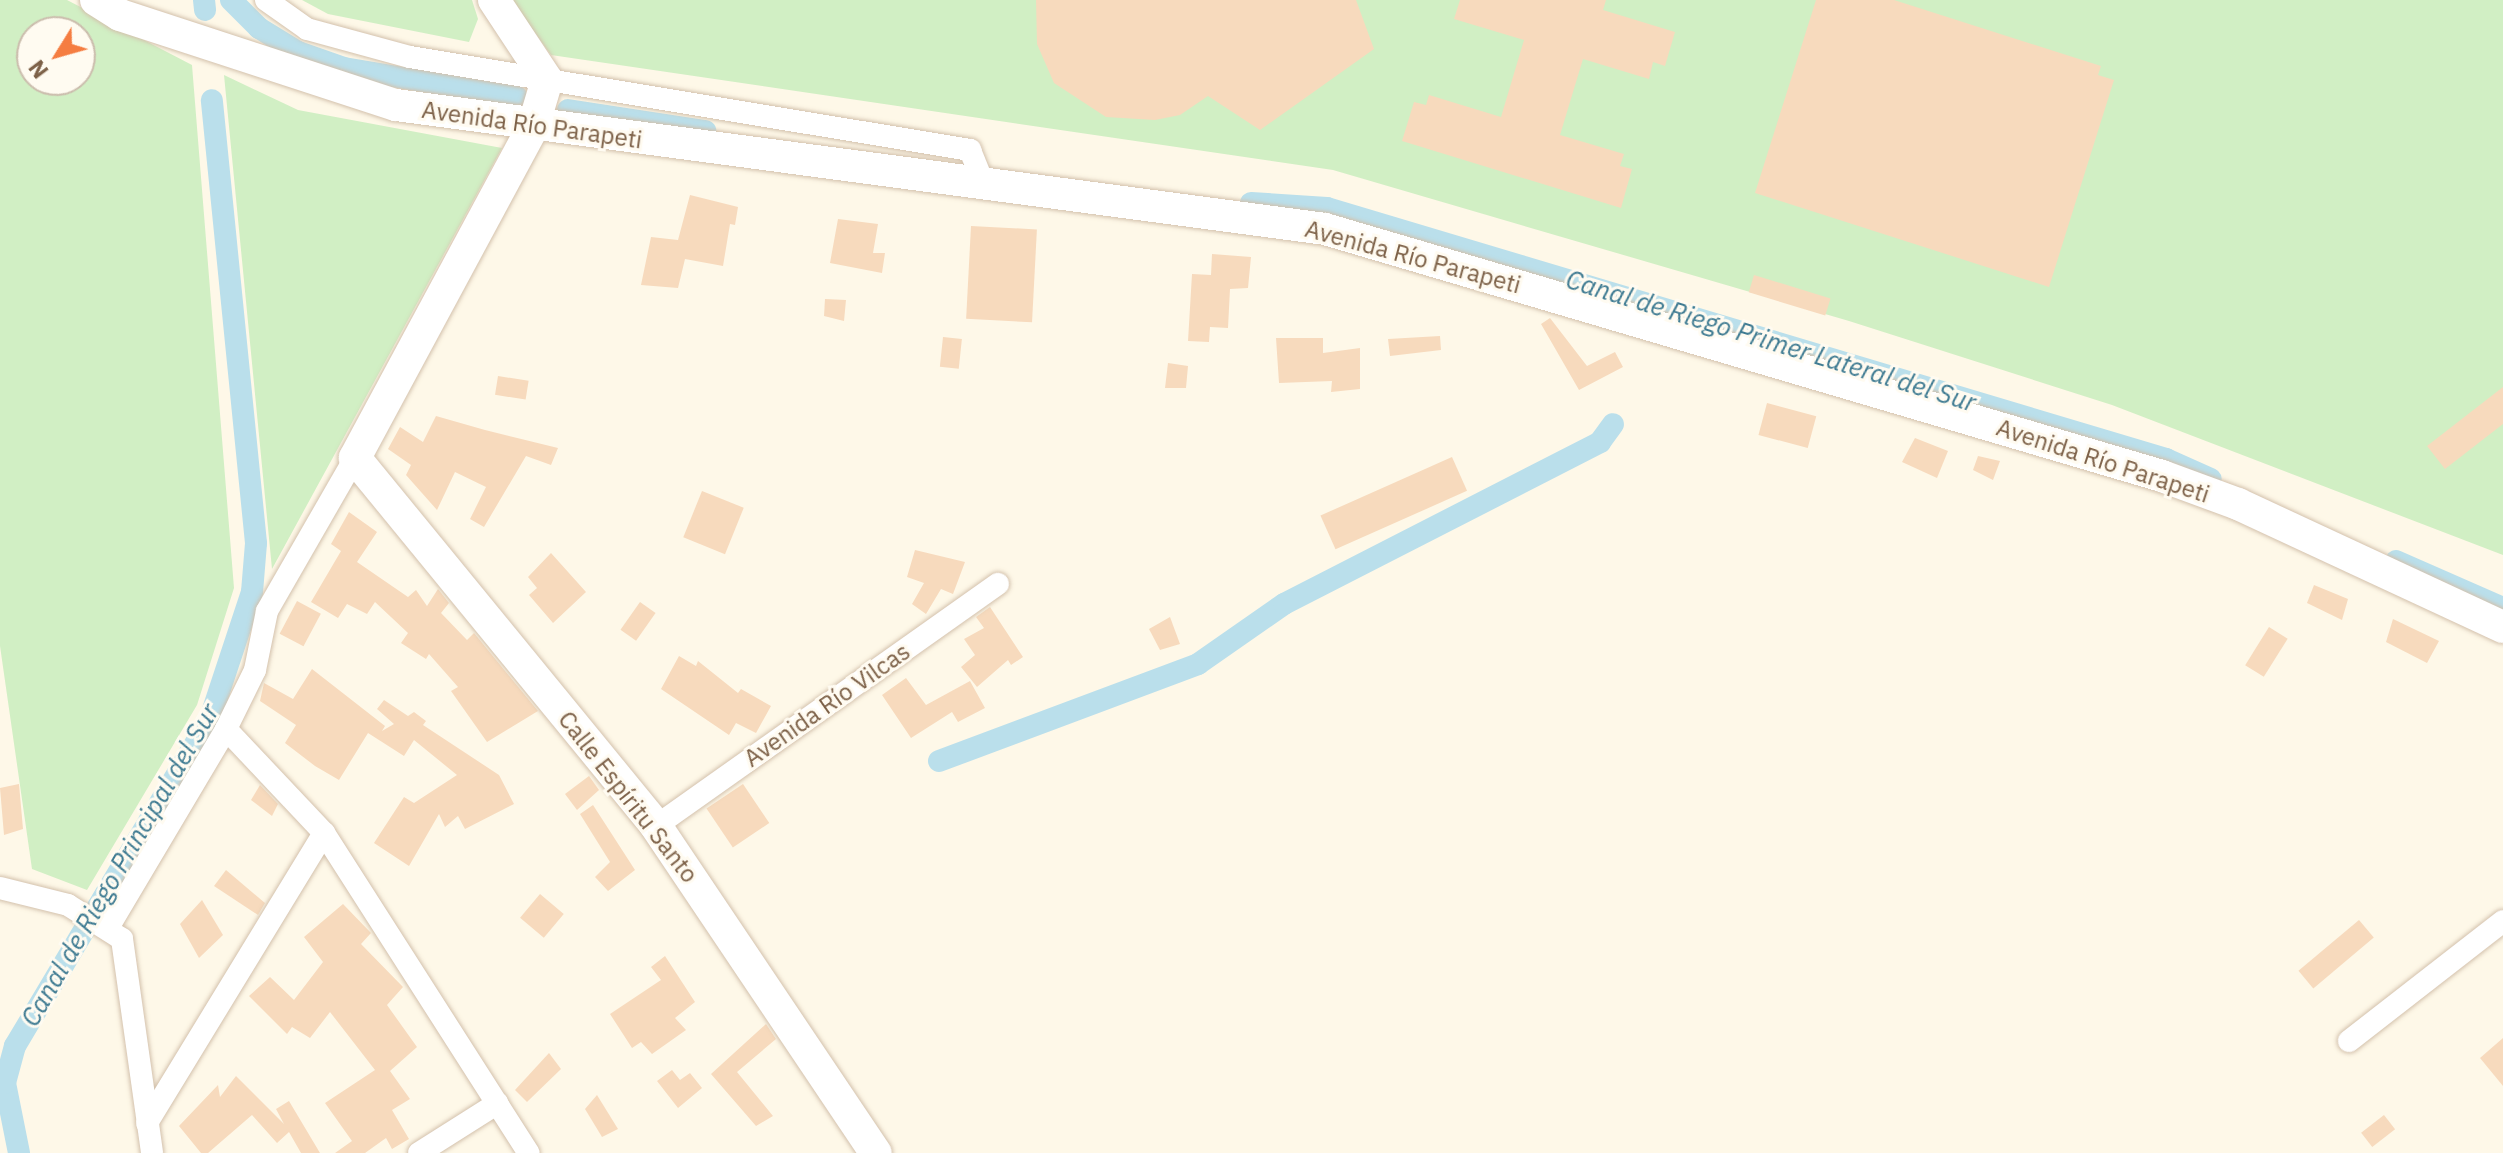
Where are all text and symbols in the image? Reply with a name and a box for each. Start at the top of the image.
north arrow [16,16,96,96]
text: N [22,54,54,85]
street label: Avenida Río Parapeti [420,95,644,155]
street label: Avenida Río Parapeti [1302,214,1524,300]
water label: Canal de Riego Primer Lateral del Sur [1562,264,1980,418]
street label: Avenida Río Parapeti [1993,413,2213,509]
street label: Avenida Río Vilcas [738,637,916,773]
water label: Canal de Riego Principal del Sur [15,698,225,1032]
street label: Calle Espíritu Santo [552,705,704,889]

